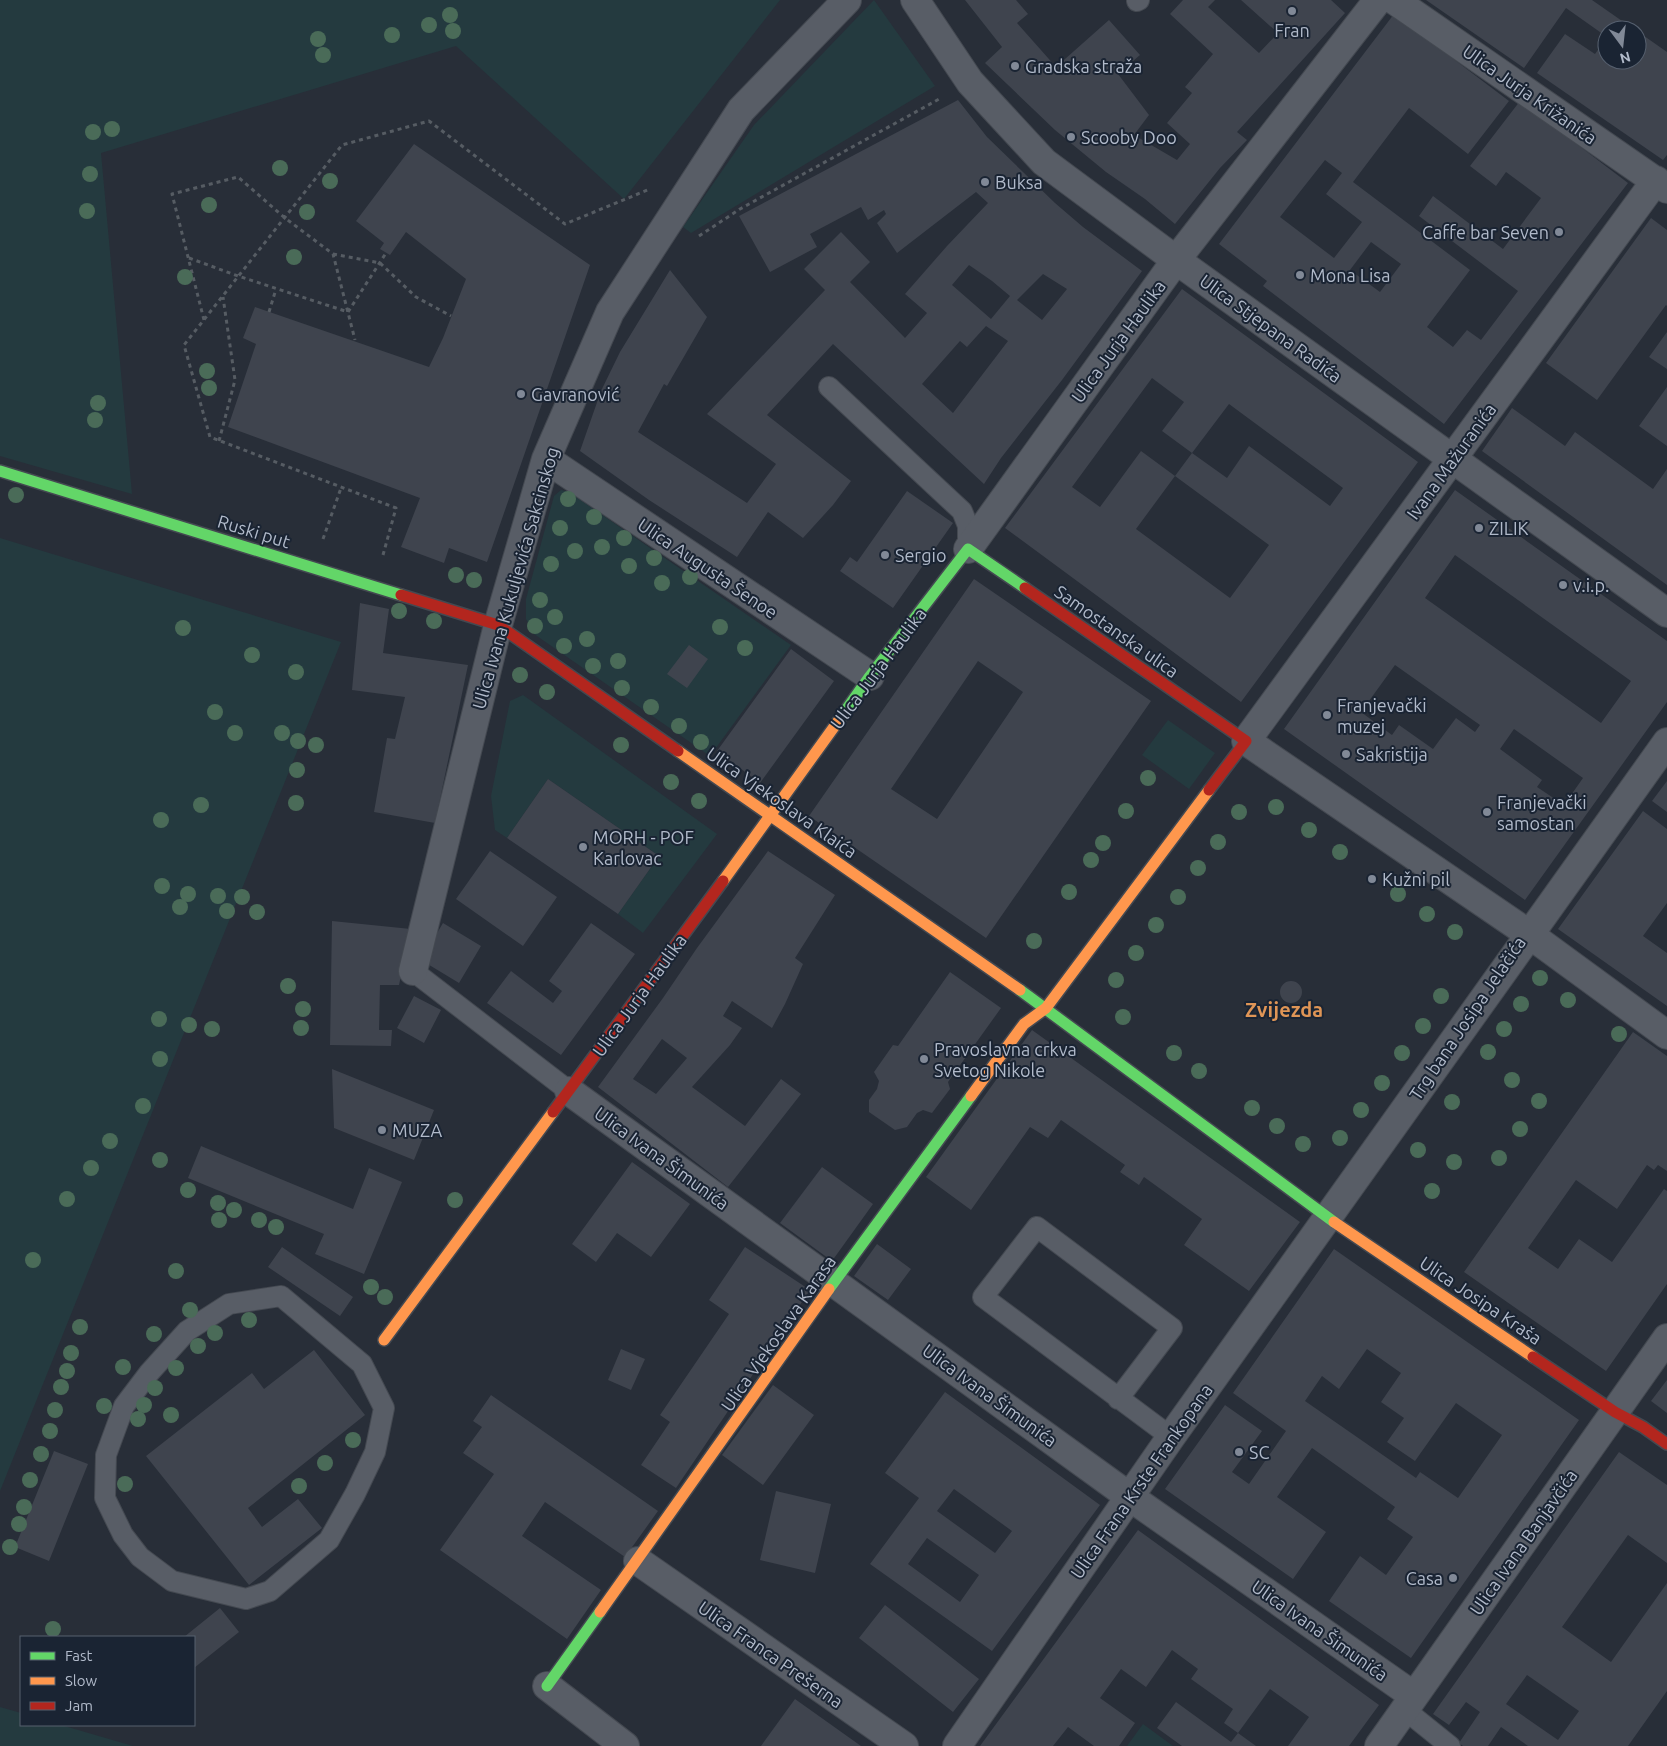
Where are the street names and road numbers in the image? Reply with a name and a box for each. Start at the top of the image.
street label: Ulica Jurja Križanića [1459,40,1601,148]
street label: Ulica Stjepana Radića [1196,270,1346,386]
street label: Ulica Jurja Haulika [1067,276,1169,406]
street label: Ivana Mažuranića [1402,399,1500,523]
street label: Ulica Ivana Kukuljevića Sakcinskog [468,445,562,711]
street label: Ruski put [215,511,293,551]
street label: Ulica Augusta Šenoe [634,513,782,622]
street label: Samostanska ulica [1051,581,1183,681]
street label: Ulica Jurja Haulika [826,604,930,732]
street label: Ulica Vjekoslava Klaića [703,742,861,862]
street label: Ulica Jurja Haulika [588,930,690,1060]
street label: Trg bana Josipa Jelačića [1405,933,1529,1103]
street label: Ulica Ivana Šimunića [591,1102,734,1213]
street label: Ulica Vjekoslava Karasa [717,1251,839,1415]
street label: Ulica Josipa Kraša [1416,1252,1546,1348]
street label: Ulica Ivana Šimunića [919,1339,1062,1450]
street label: Ulica Frana Krste Frankopana [1066,1380,1216,1582]
street label: Ulica Ivana Banjavčića [1465,1465,1581,1619]
street label: Ulica Ivana Šimunića [1248,1575,1392,1684]
street label: Ulica Franca Prešerna [695,1597,847,1711]

